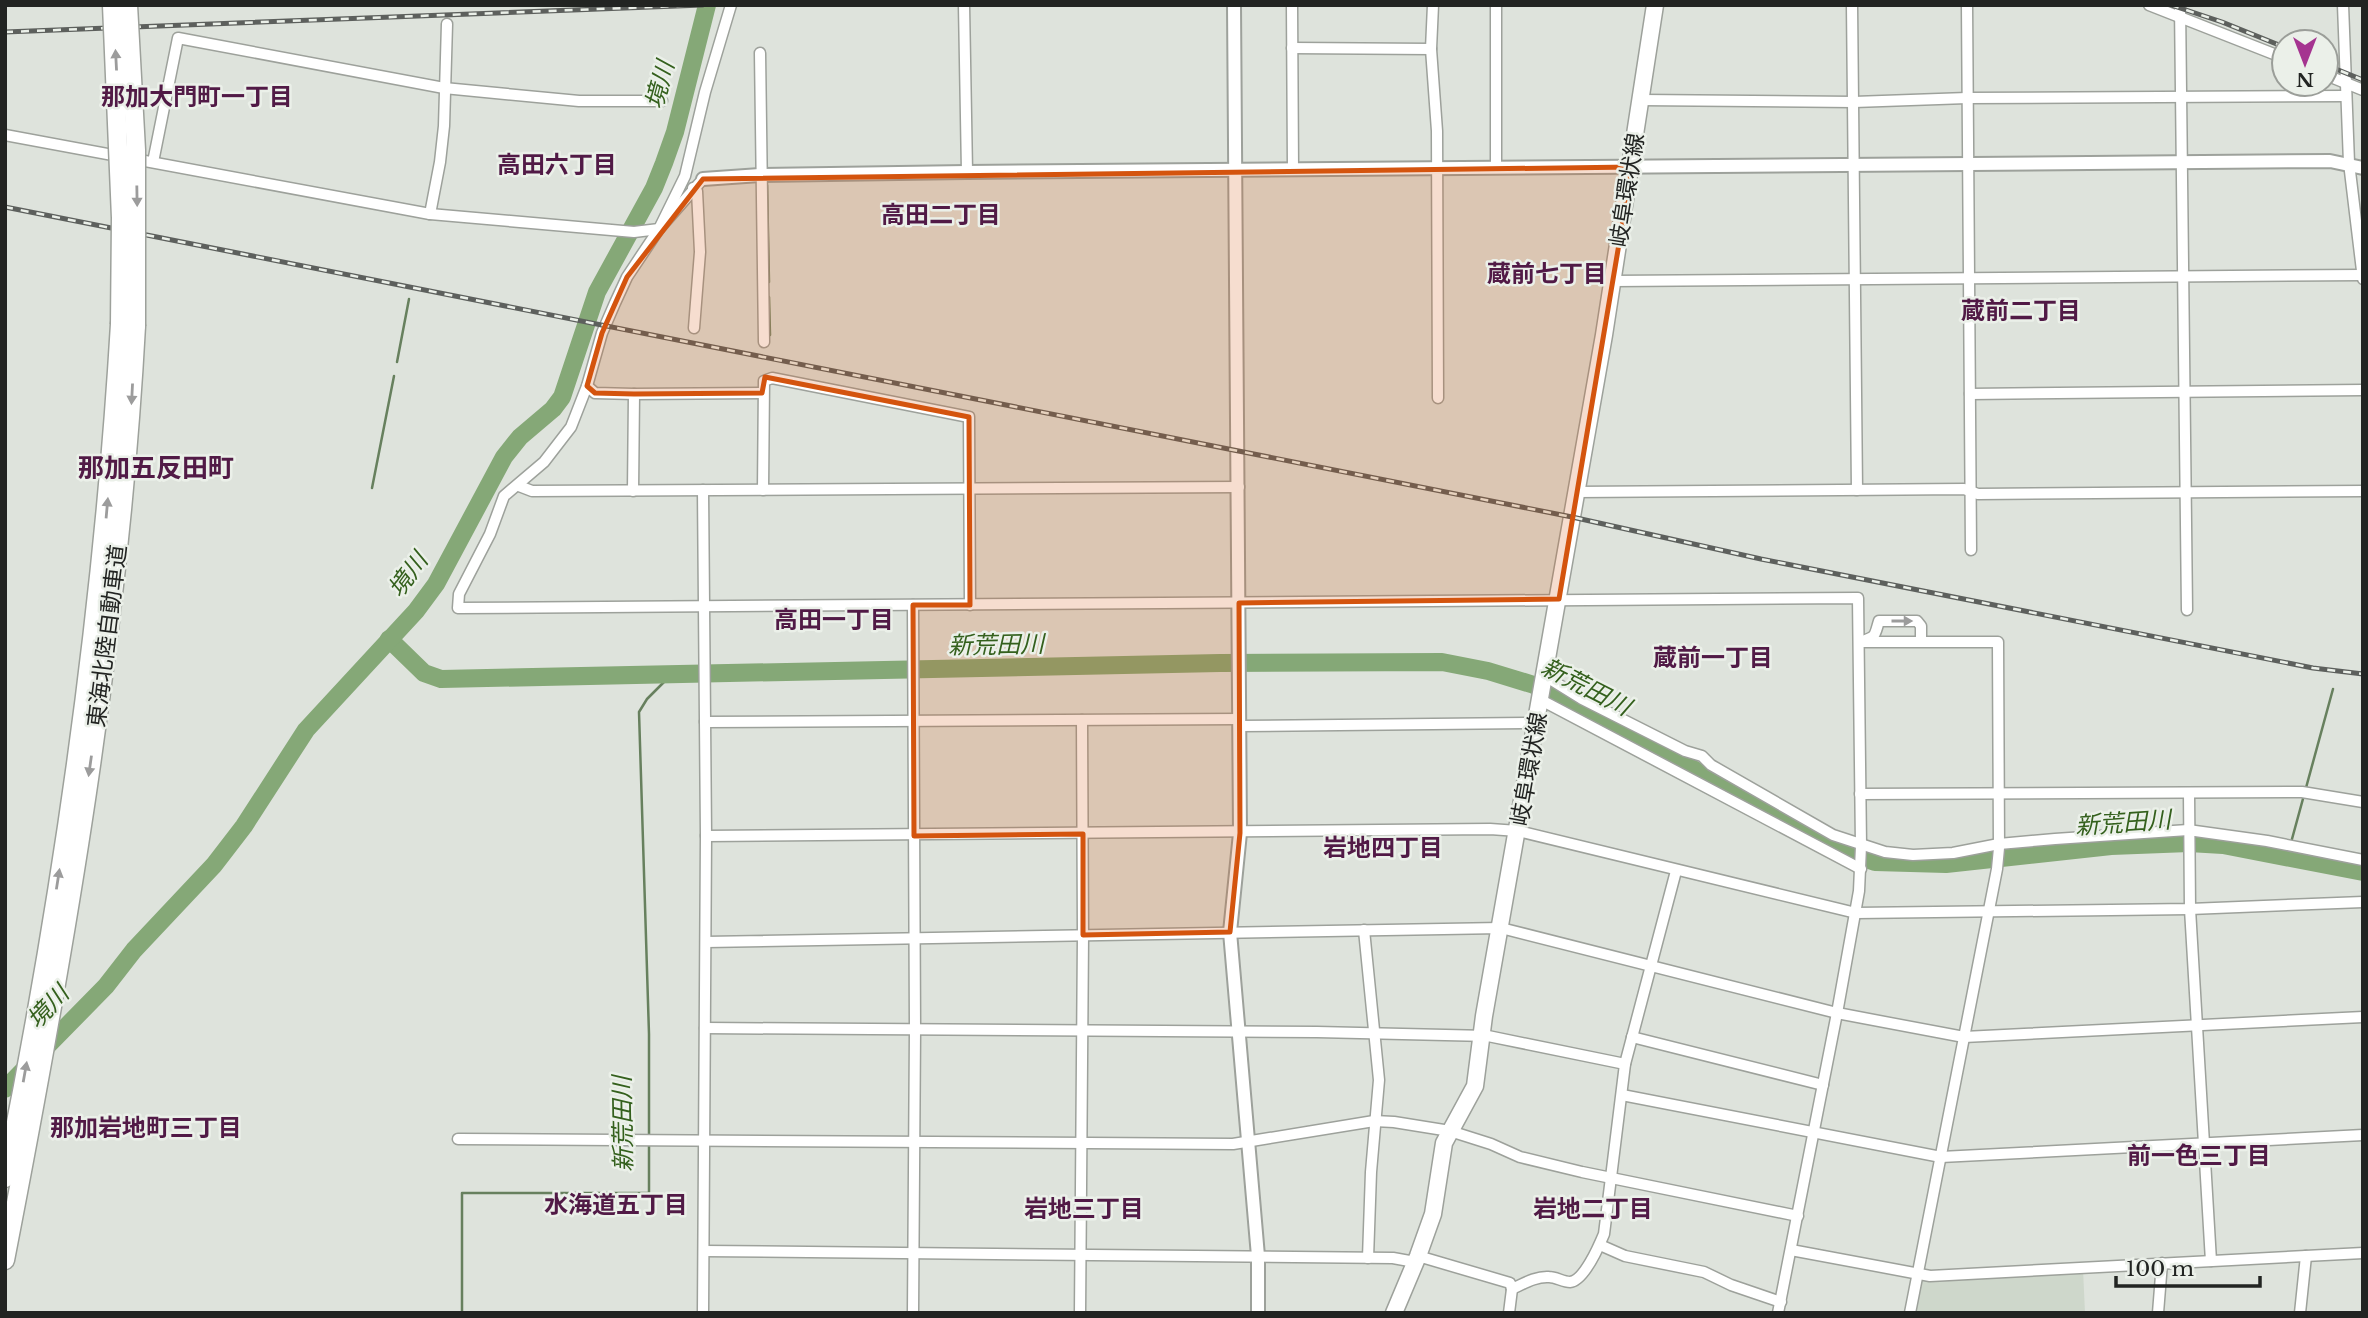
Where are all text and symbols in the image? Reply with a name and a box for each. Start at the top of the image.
north arrow [2270,28,2340,98]
one-way arrow [110,49,121,71]
water label: 境川 [639,55,681,112]
text: N [2296,68,2314,91]
district label: 那加大門町一丁目 [101,82,293,111]
street label: 岐阜環状線 [1604,131,1650,249]
district label: 高田六丁目 [497,150,617,179]
one-way arrow [131,185,142,207]
district label: 高田二丁目 [881,200,1001,229]
district label: 蔵前七丁目 [1487,259,1607,288]
district label: 蔵前二丁目 [1961,296,2081,325]
one-way arrow [126,383,137,405]
district label: 那加五反田町 [78,452,234,484]
one-way arrow [101,497,112,519]
street label: 東海北陸自動車道 [82,543,132,729]
water label: 境川 [382,544,435,603]
district label: 高田一丁目 [774,605,894,634]
one-way arrow [1891,615,1913,627]
water label: 新荒田川 [948,629,1047,660]
district label: 蔵前一丁目 [1653,643,1773,672]
water label: 新荒田川 [1537,652,1638,723]
street label: 岐阜環状線 [1505,710,1553,828]
one-way arrow [85,755,96,777]
water label: 新荒田川 [2074,804,2175,840]
district label: 岩地四丁目 [1323,833,1443,862]
one-way arrow [52,868,63,890]
water label: 境川 [21,977,77,1034]
one-way arrow [20,1061,31,1083]
water label: 新荒田川 [607,1073,638,1172]
district label: 那加岩地町三丁目 [50,1113,242,1142]
district label: 前一色三丁目 [2127,1141,2271,1170]
district label: 水海道五丁目 [544,1190,688,1219]
district label: 岩地三丁目 [1024,1194,1144,1223]
district label: 岩地二丁目 [1533,1194,1653,1223]
scale bar [2116,1244,2260,1288]
text: 100 m [2126,1256,2194,1282]

